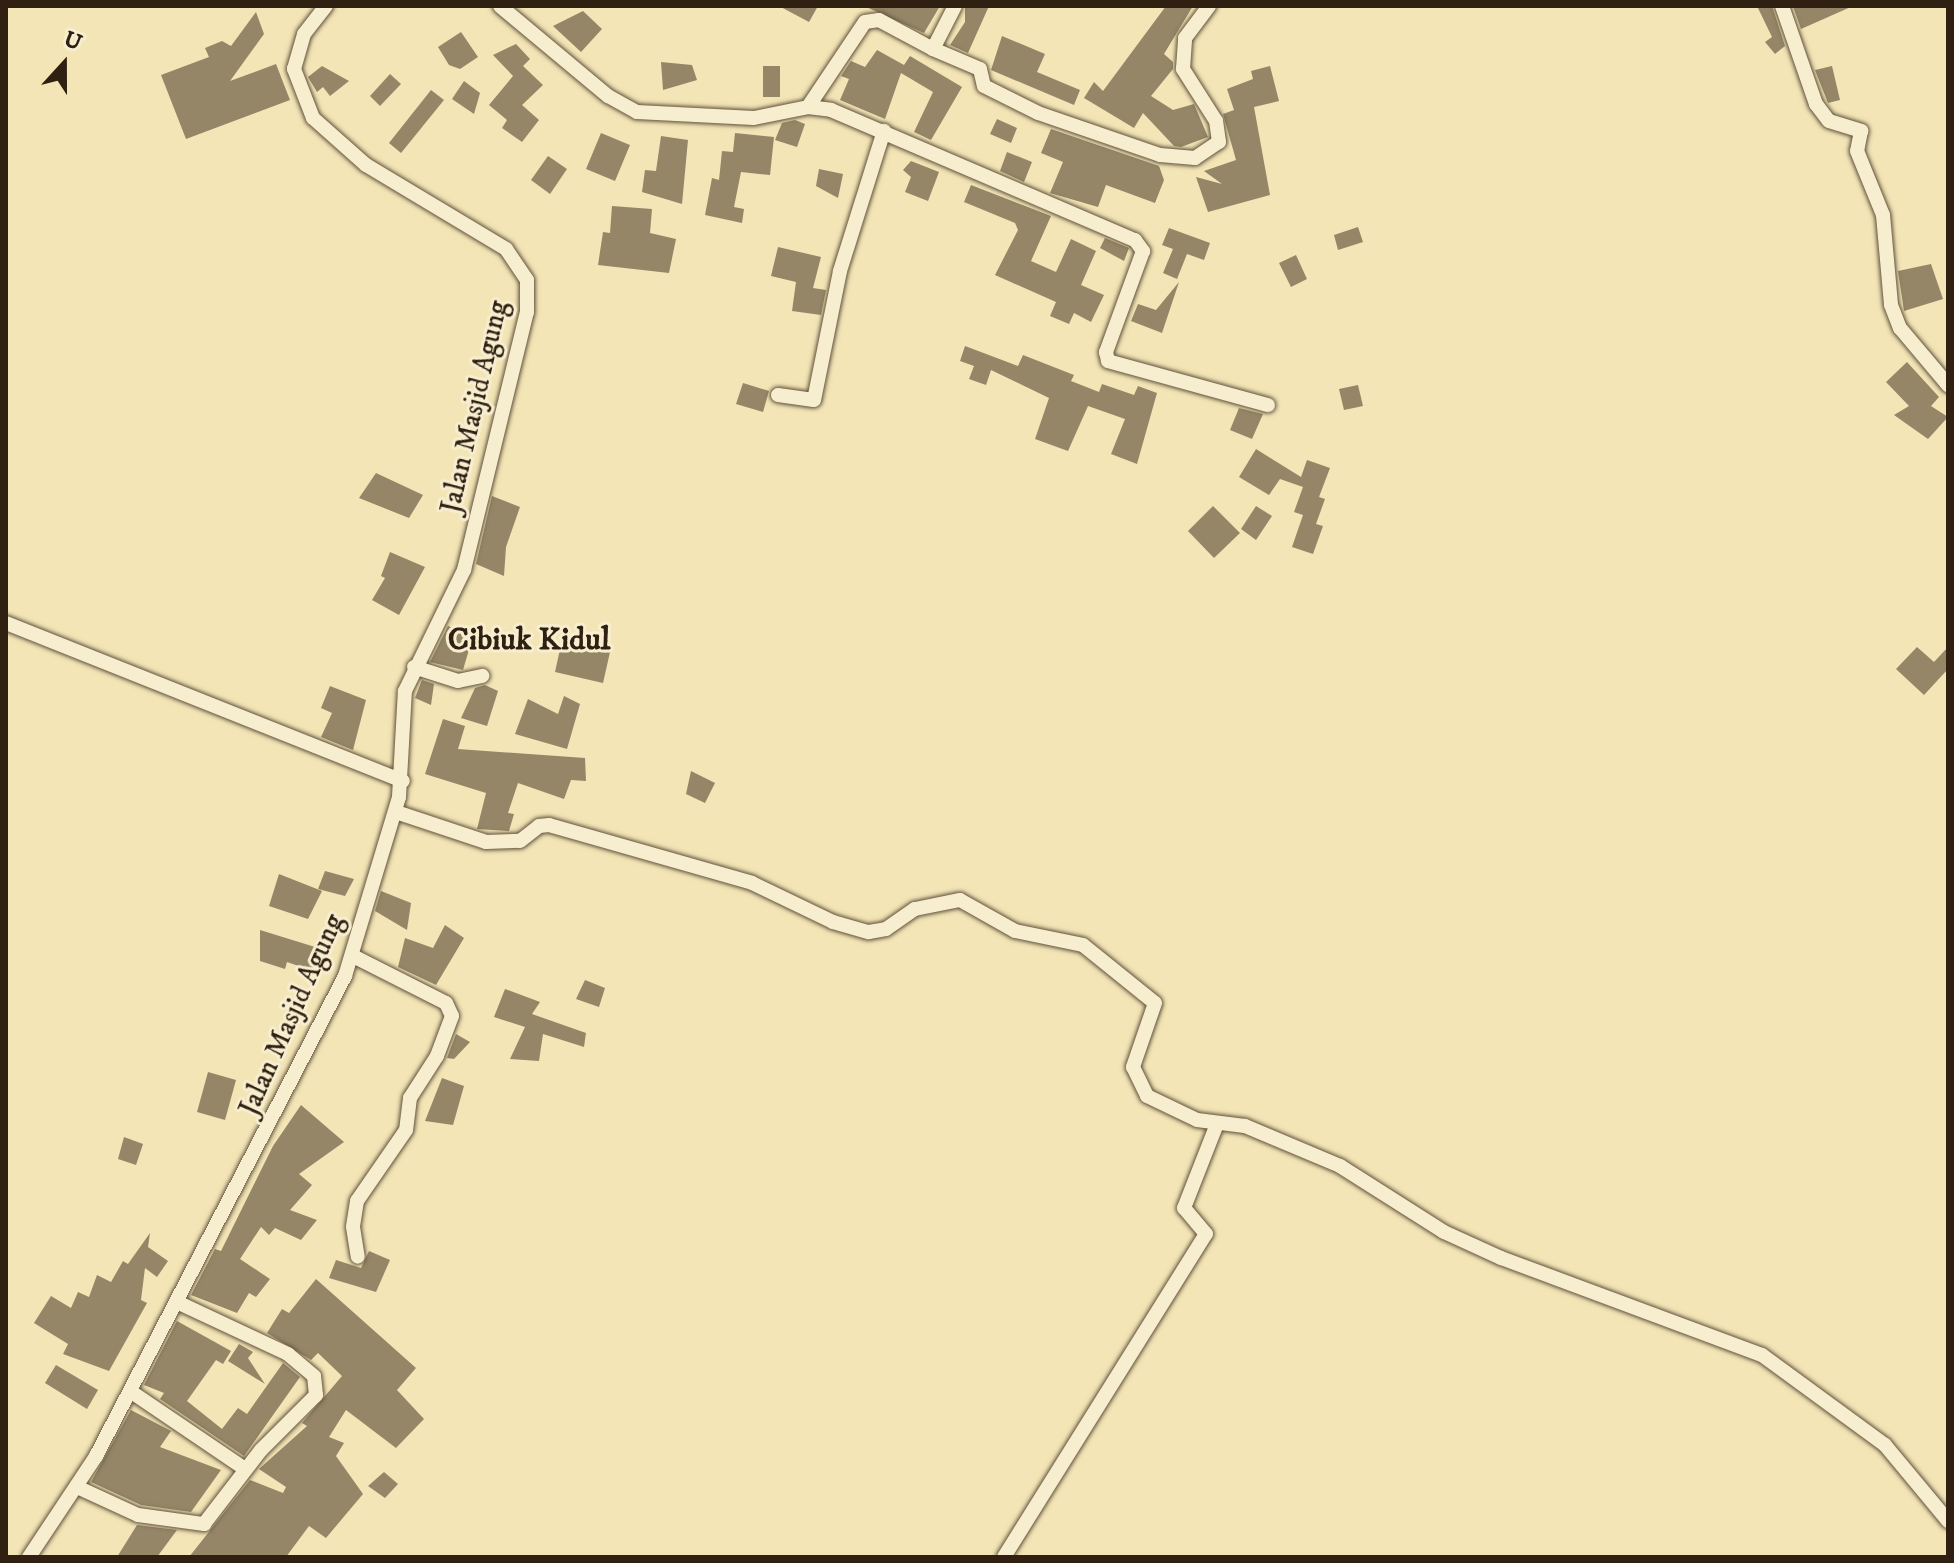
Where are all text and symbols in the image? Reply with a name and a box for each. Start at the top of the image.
north arrow [24,24,104,104]
text: U [60,25,86,57]
street label: Jalan Masjid Agung [434,297,516,517]
district label: Cibiuk Kidul [448,621,610,659]
street label: Jalan Masjid Agung [232,909,352,1121]

